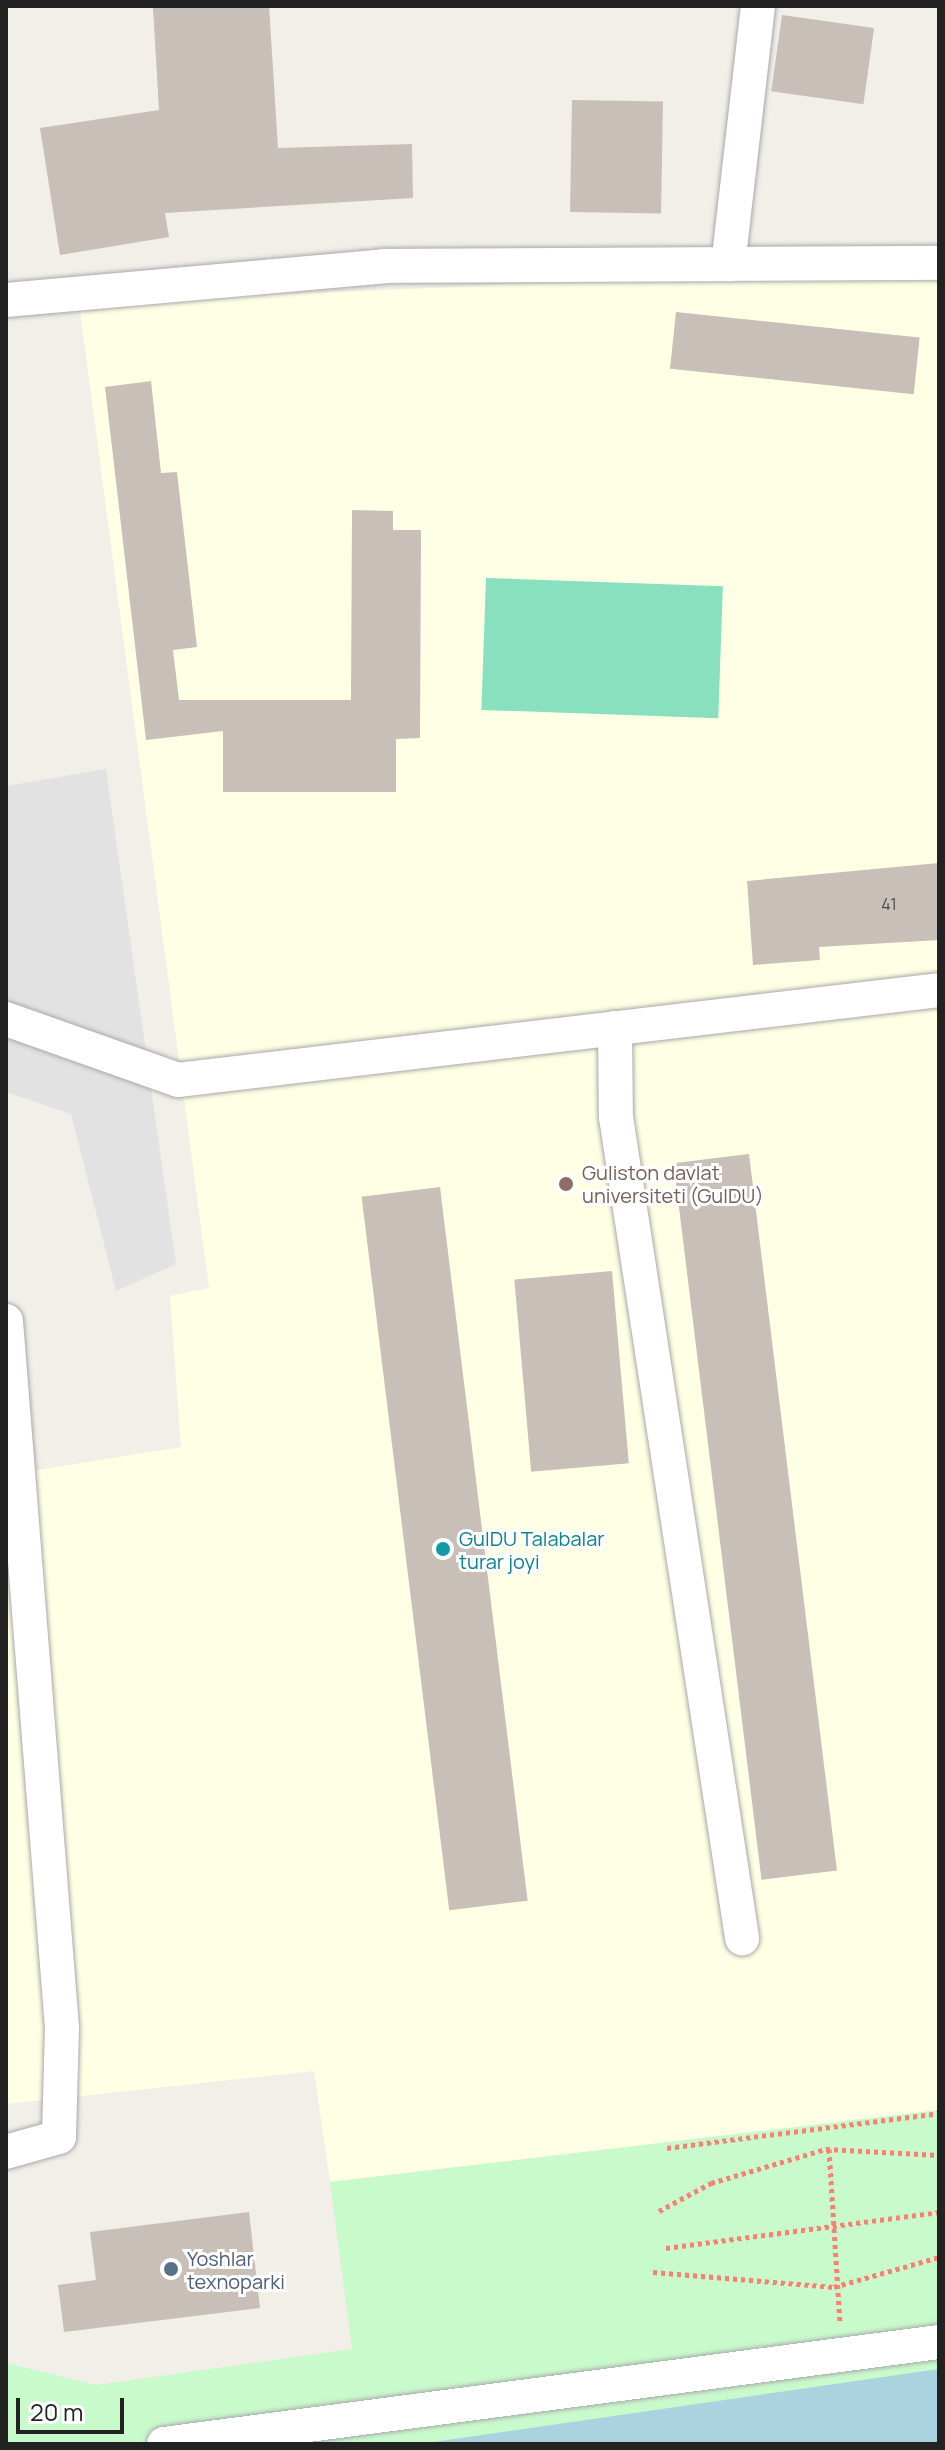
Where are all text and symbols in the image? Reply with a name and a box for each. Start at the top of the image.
house number: 41 [881,894,897,914]
place label: Guliston davlat universiteti (GulDU) [582,1160,764,1207]
marker: Guliston davlat universiteti (GulDU) [557,1175,575,1193]
place label: GulDU Talabalar turar joyi [459,1526,604,1573]
marker: GulDU Talabalar turar joyi [434,1540,452,1558]
place label: Yoshlar texnoparki [187,2246,285,2293]
marker: Yoshlar texnoparki [162,2260,180,2278]
scale bar [20,2382,128,2432]
text: 20 m [30,2395,83,2428]

